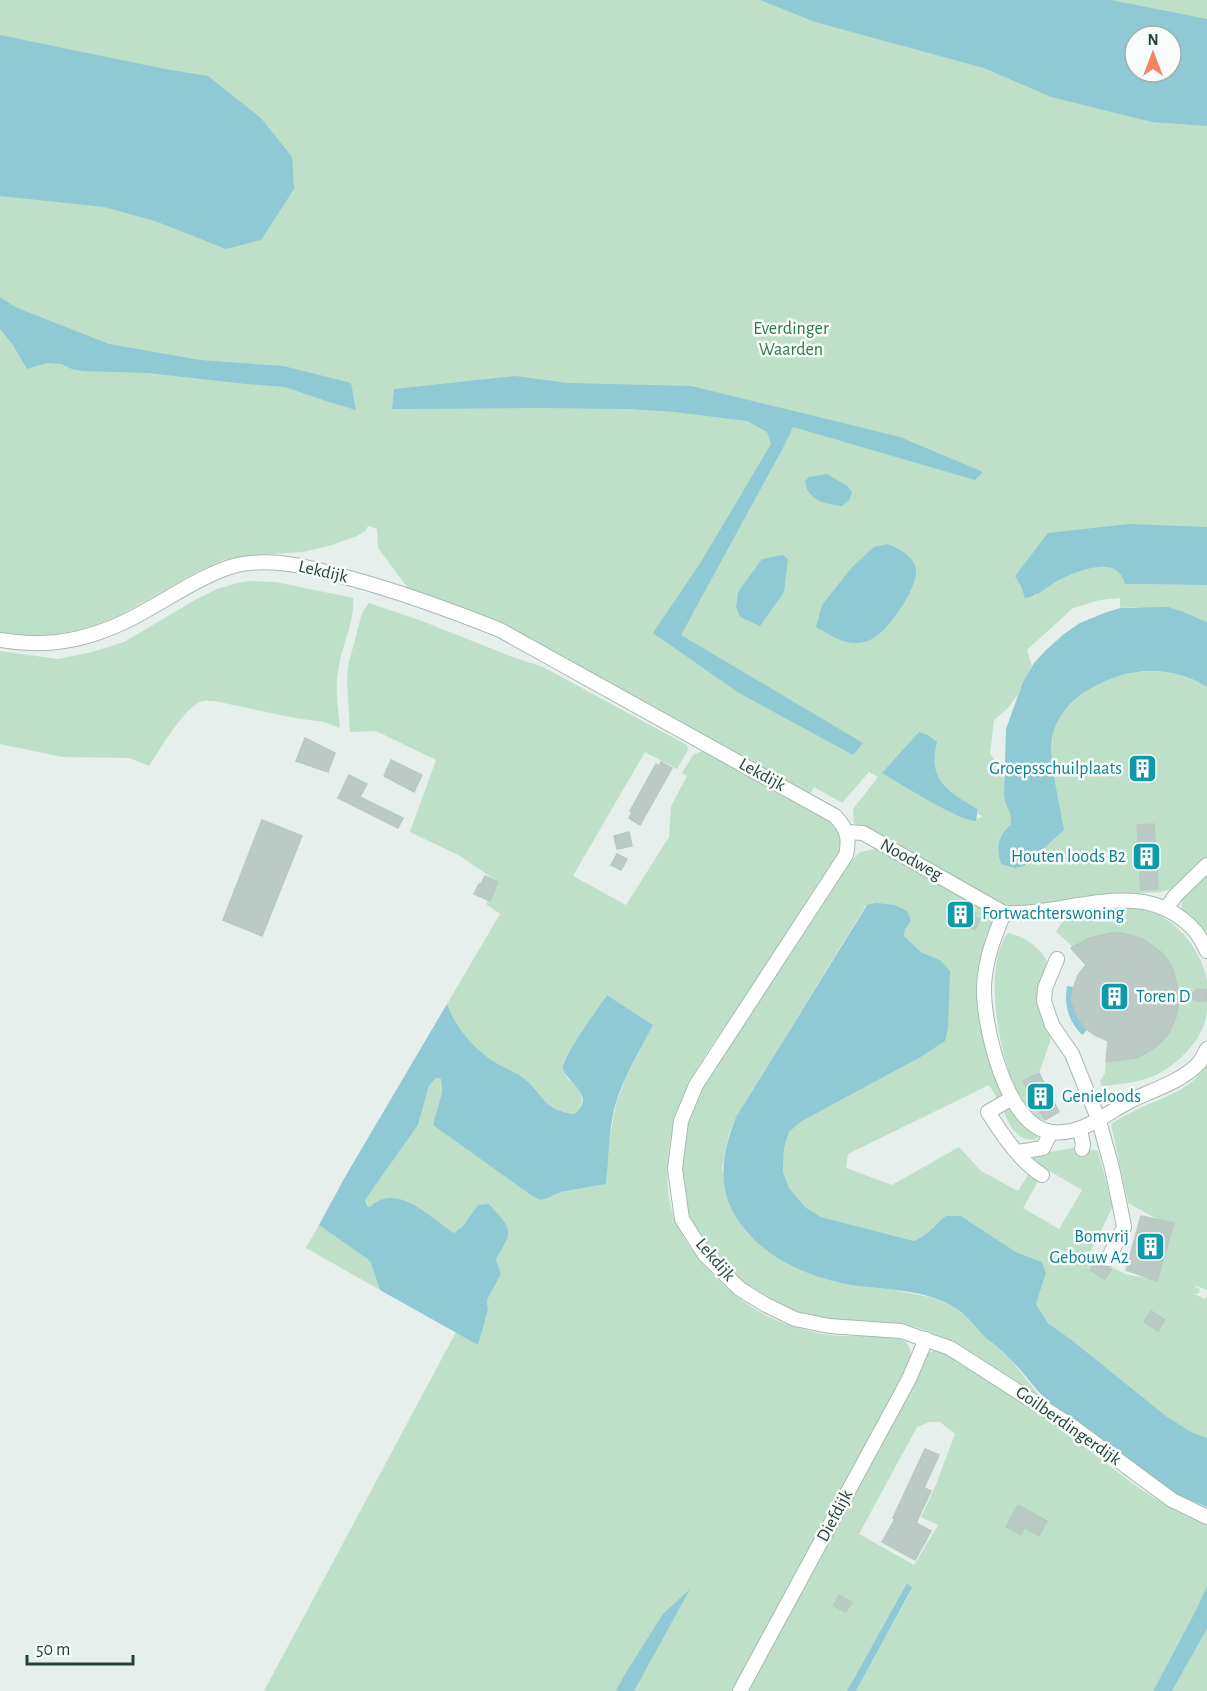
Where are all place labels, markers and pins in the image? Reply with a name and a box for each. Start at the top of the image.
building icon: Groepsschuilplaats [1127,753,1159,785]
place label: Groepsschuilplaats [989,760,1122,778]
building icon: Houten loods B2 [1131,841,1163,873]
place label: Houten loods B2 [1011,848,1126,866]
building icon: Fortwachterswoning [945,898,977,930]
place label: Fortwachterswoning [982,905,1125,923]
building icon: Toren D [1099,981,1131,1013]
place label: Toren D [1136,988,1190,1006]
building icon: Genieloods [1025,1081,1057,1113]
place label: Genieloods [1062,1088,1141,1106]
place label: Bomvrij Gebouw A2 [1050,1228,1129,1267]
building icon: Bomvrij Gebouw A2 [1134,1231,1166,1263]

